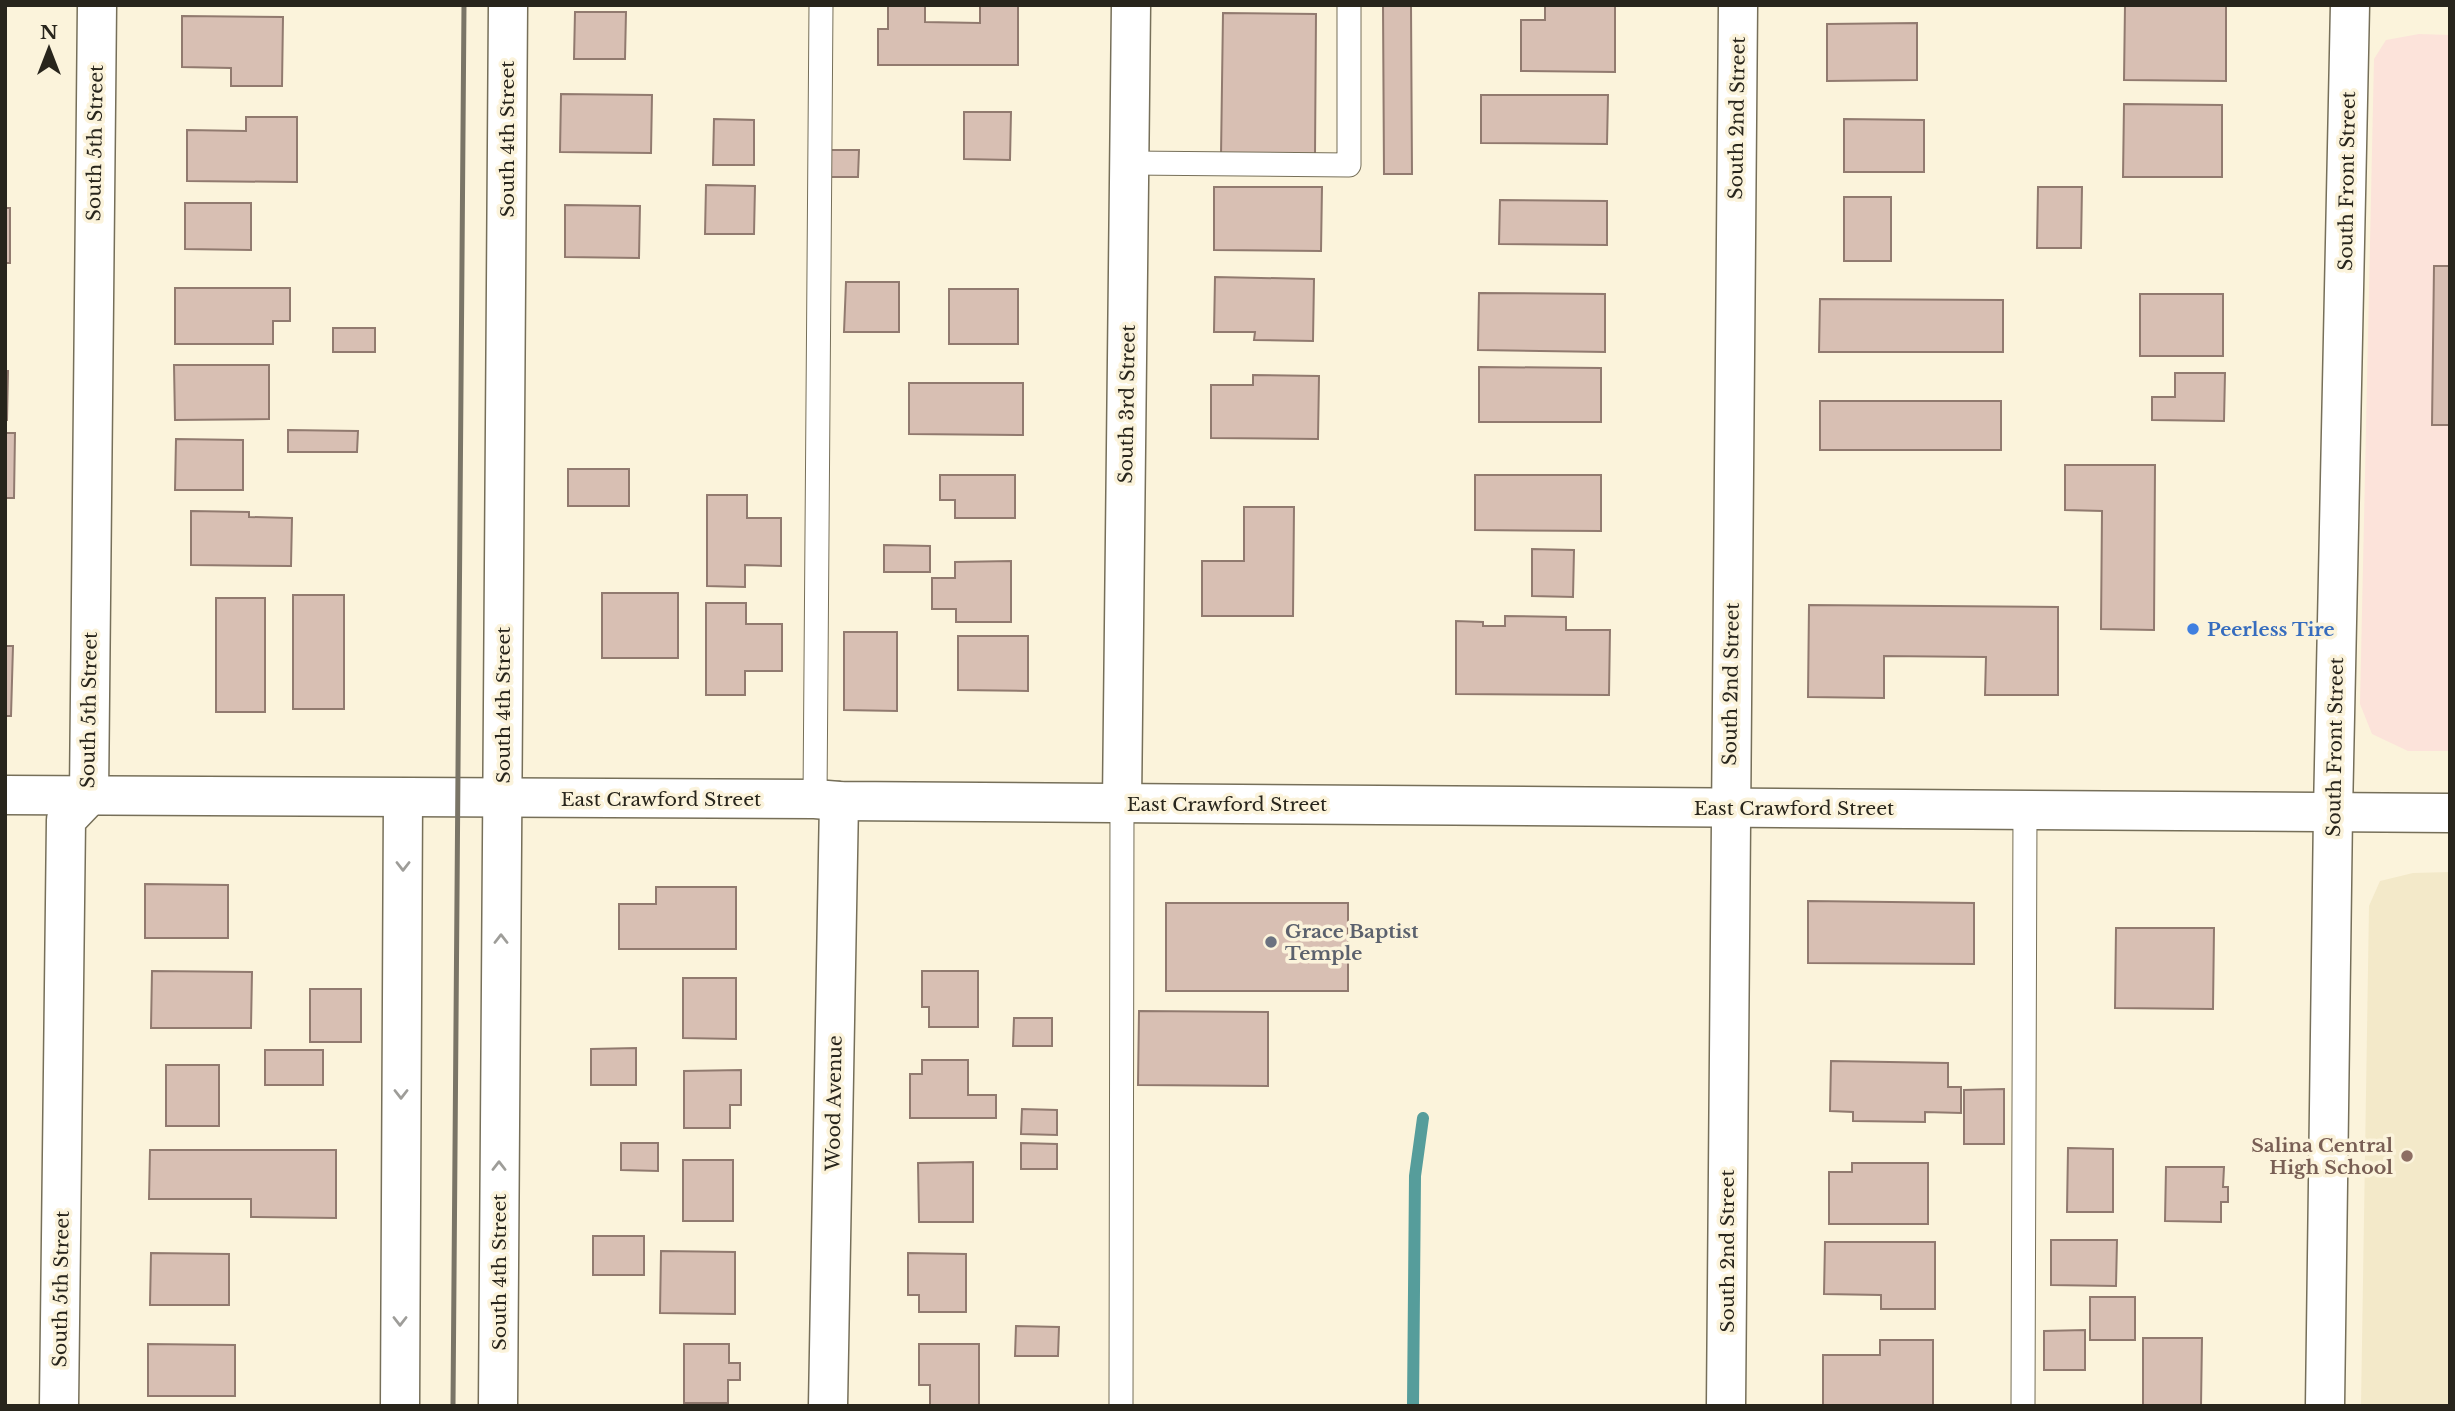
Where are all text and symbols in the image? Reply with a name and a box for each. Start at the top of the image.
north arrow [14,14,84,84]
text: N [40,21,58,44]
street label: South 2nd Street [1724,35,1750,200]
street label: South 4th Street [496,60,519,218]
street label: South 5th Street [82,64,108,222]
street label: South Front Street [2334,90,2360,271]
street label: South 3rd Street [1114,323,1140,484]
street label: South 2nd Street [1718,601,1744,766]
place label: Peerless Tire [2207,618,2335,641]
marker: Peerless Tire [2185,621,2201,637]
street label: South 4th Street [492,626,515,784]
street label: South 5th Street [76,631,102,789]
street label: South Front Street [2322,656,2348,837]
street label: East Crawford Street [561,788,762,811]
street label: East Crawford Street [1127,793,1328,816]
street label: East Crawford Street [1694,797,1895,820]
one-way arrow [395,861,411,872]
place label: Grace Baptist Temple [1285,920,1419,965]
one-way arrow [493,933,509,943]
marker: Grace Baptist Temple [1263,934,1279,950]
street label: Wood Avenue [821,1035,847,1172]
one-way arrow [394,1088,409,1099]
place label: Salina Central High School [2251,1134,2393,1179]
marker: Salina Central High School [2399,1148,2415,1164]
one-way arrow [491,1160,507,1171]
street label: South 2nd Street [1716,1169,1739,1333]
street label: South 4th Street [488,1193,511,1351]
street label: South 5th Street [48,1210,74,1368]
one-way arrow [392,1316,408,1327]

